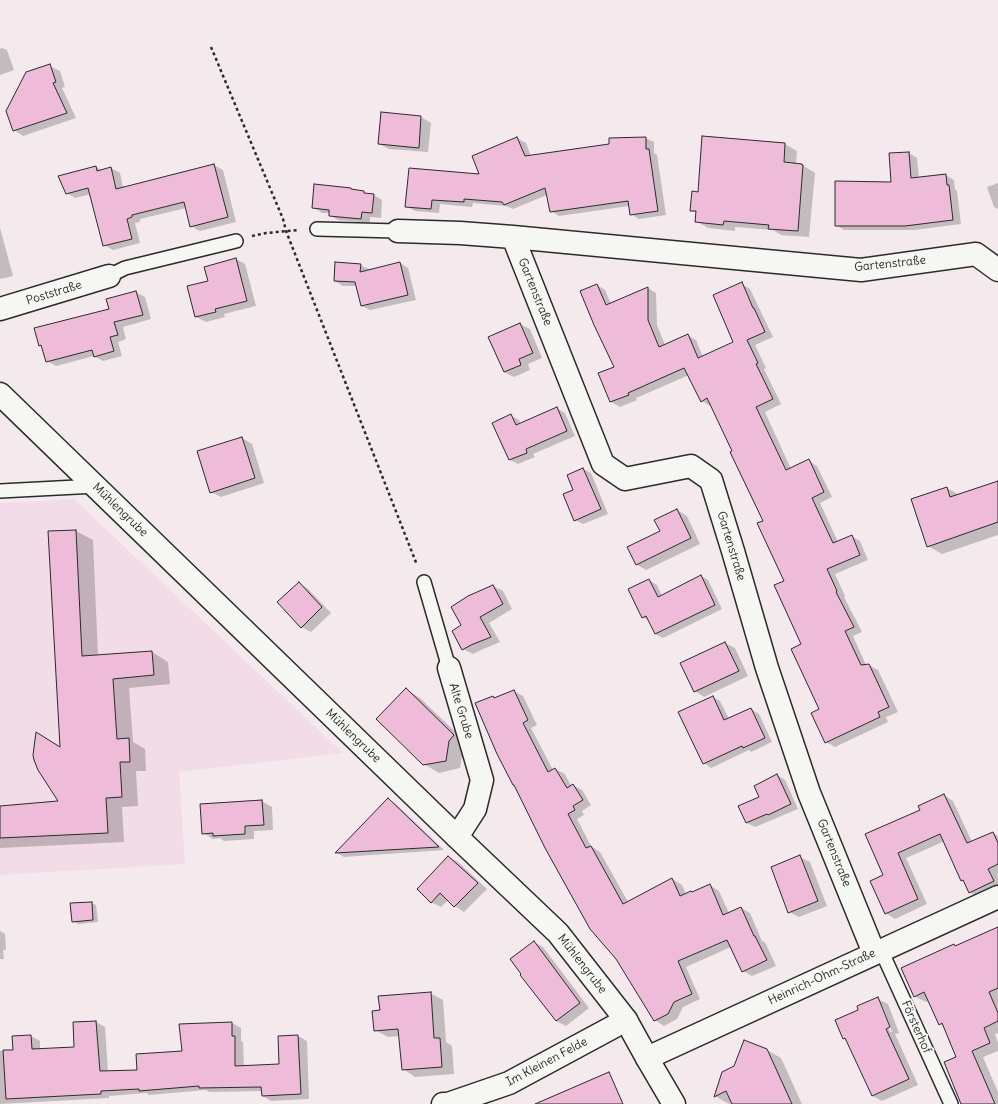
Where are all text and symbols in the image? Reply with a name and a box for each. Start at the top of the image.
street label: Gartenstraße [854,253,926,275]
street label: Gartenstraße [515,256,555,328]
street label: Poststraße [24,278,84,308]
street label: Mühlengrube [89,480,151,540]
street label: Gartenstraße [714,510,748,582]
street label: Alte Grube [446,682,476,740]
street label: Mühlengrube [322,706,384,766]
street label: Gartenstraße [814,817,854,889]
street label: Mühlengrube [554,931,610,997]
street label: Heinrich-Ohm-Straße [766,946,878,1008]
street label: Försterhof [898,998,934,1056]
street label: Im Kleinen Felde [504,1035,590,1089]

